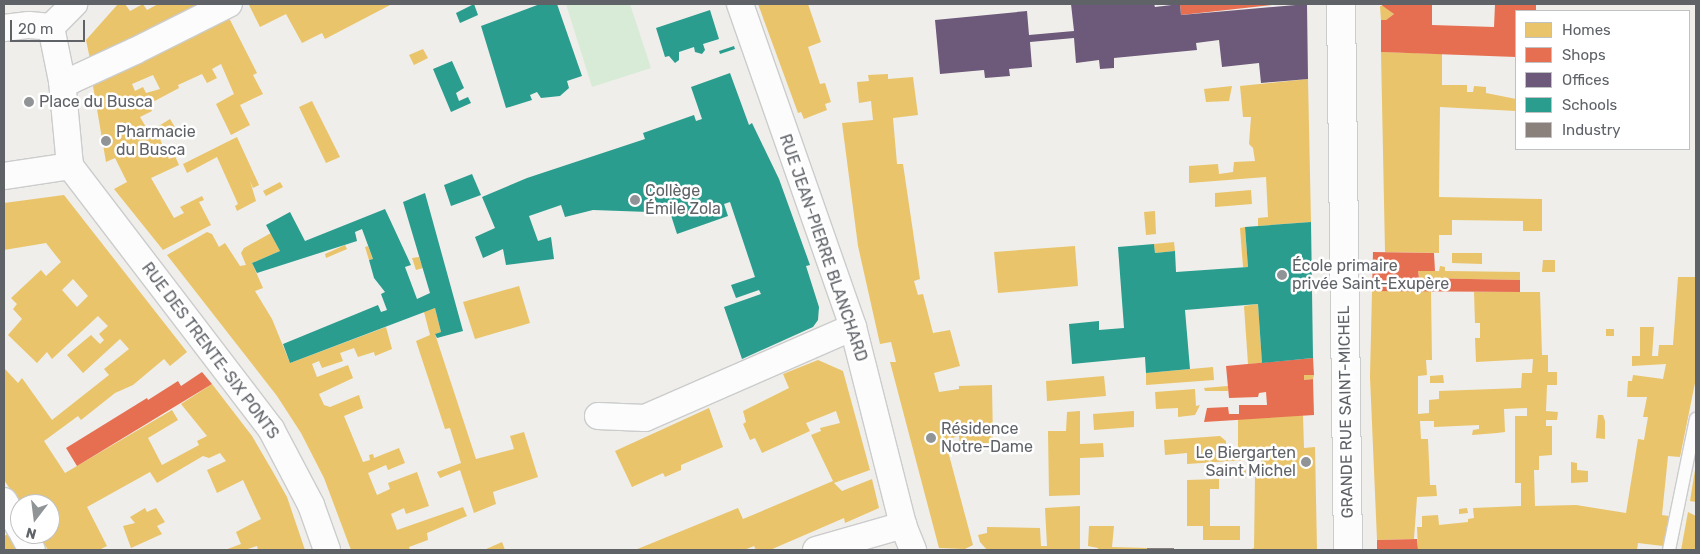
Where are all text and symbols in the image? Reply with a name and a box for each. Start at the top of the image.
scale bar [12,10,88,42]
legend [1515,10,1690,150]
text: 20 m [18,20,53,38]
text: Homes [1562,21,1611,39]
text: Shops [1562,46,1606,64]
text: Offices [1562,71,1609,89]
place label: Place du Busca [39,92,153,112]
marker: Place du Busca [23,96,35,108]
text: Schools [1562,96,1617,114]
text: Industry [1562,121,1621,139]
place label: Pharmacie du Busca [116,122,196,160]
street label: RUE JEAN-PIERRE BLANCHARD [775,132,871,364]
marker: Pharmacie du Busca [100,135,112,147]
place label: Collège Émile Zola [645,181,721,219]
marker: Collège Émile Zola [629,194,641,206]
place label: École primaire privée Saint-Exupère [1292,256,1449,294]
street label: RUE DES TRENTE-SIX PONTS [137,259,283,443]
marker: École primaire privée Saint-Exupère [1276,269,1288,281]
street label: GRANDE RUE SAINT-MICHEL [1335,305,1357,519]
place label: Résidence Notre-Dame [941,419,1033,457]
marker: Résidence Notre-Dame [925,432,937,444]
place label: Le Biergarten Saint Michel [1195,443,1296,481]
marker: Le Biergarten Saint Michel [1300,456,1312,468]
north arrow [10,494,60,544]
text: N [24,523,38,543]

